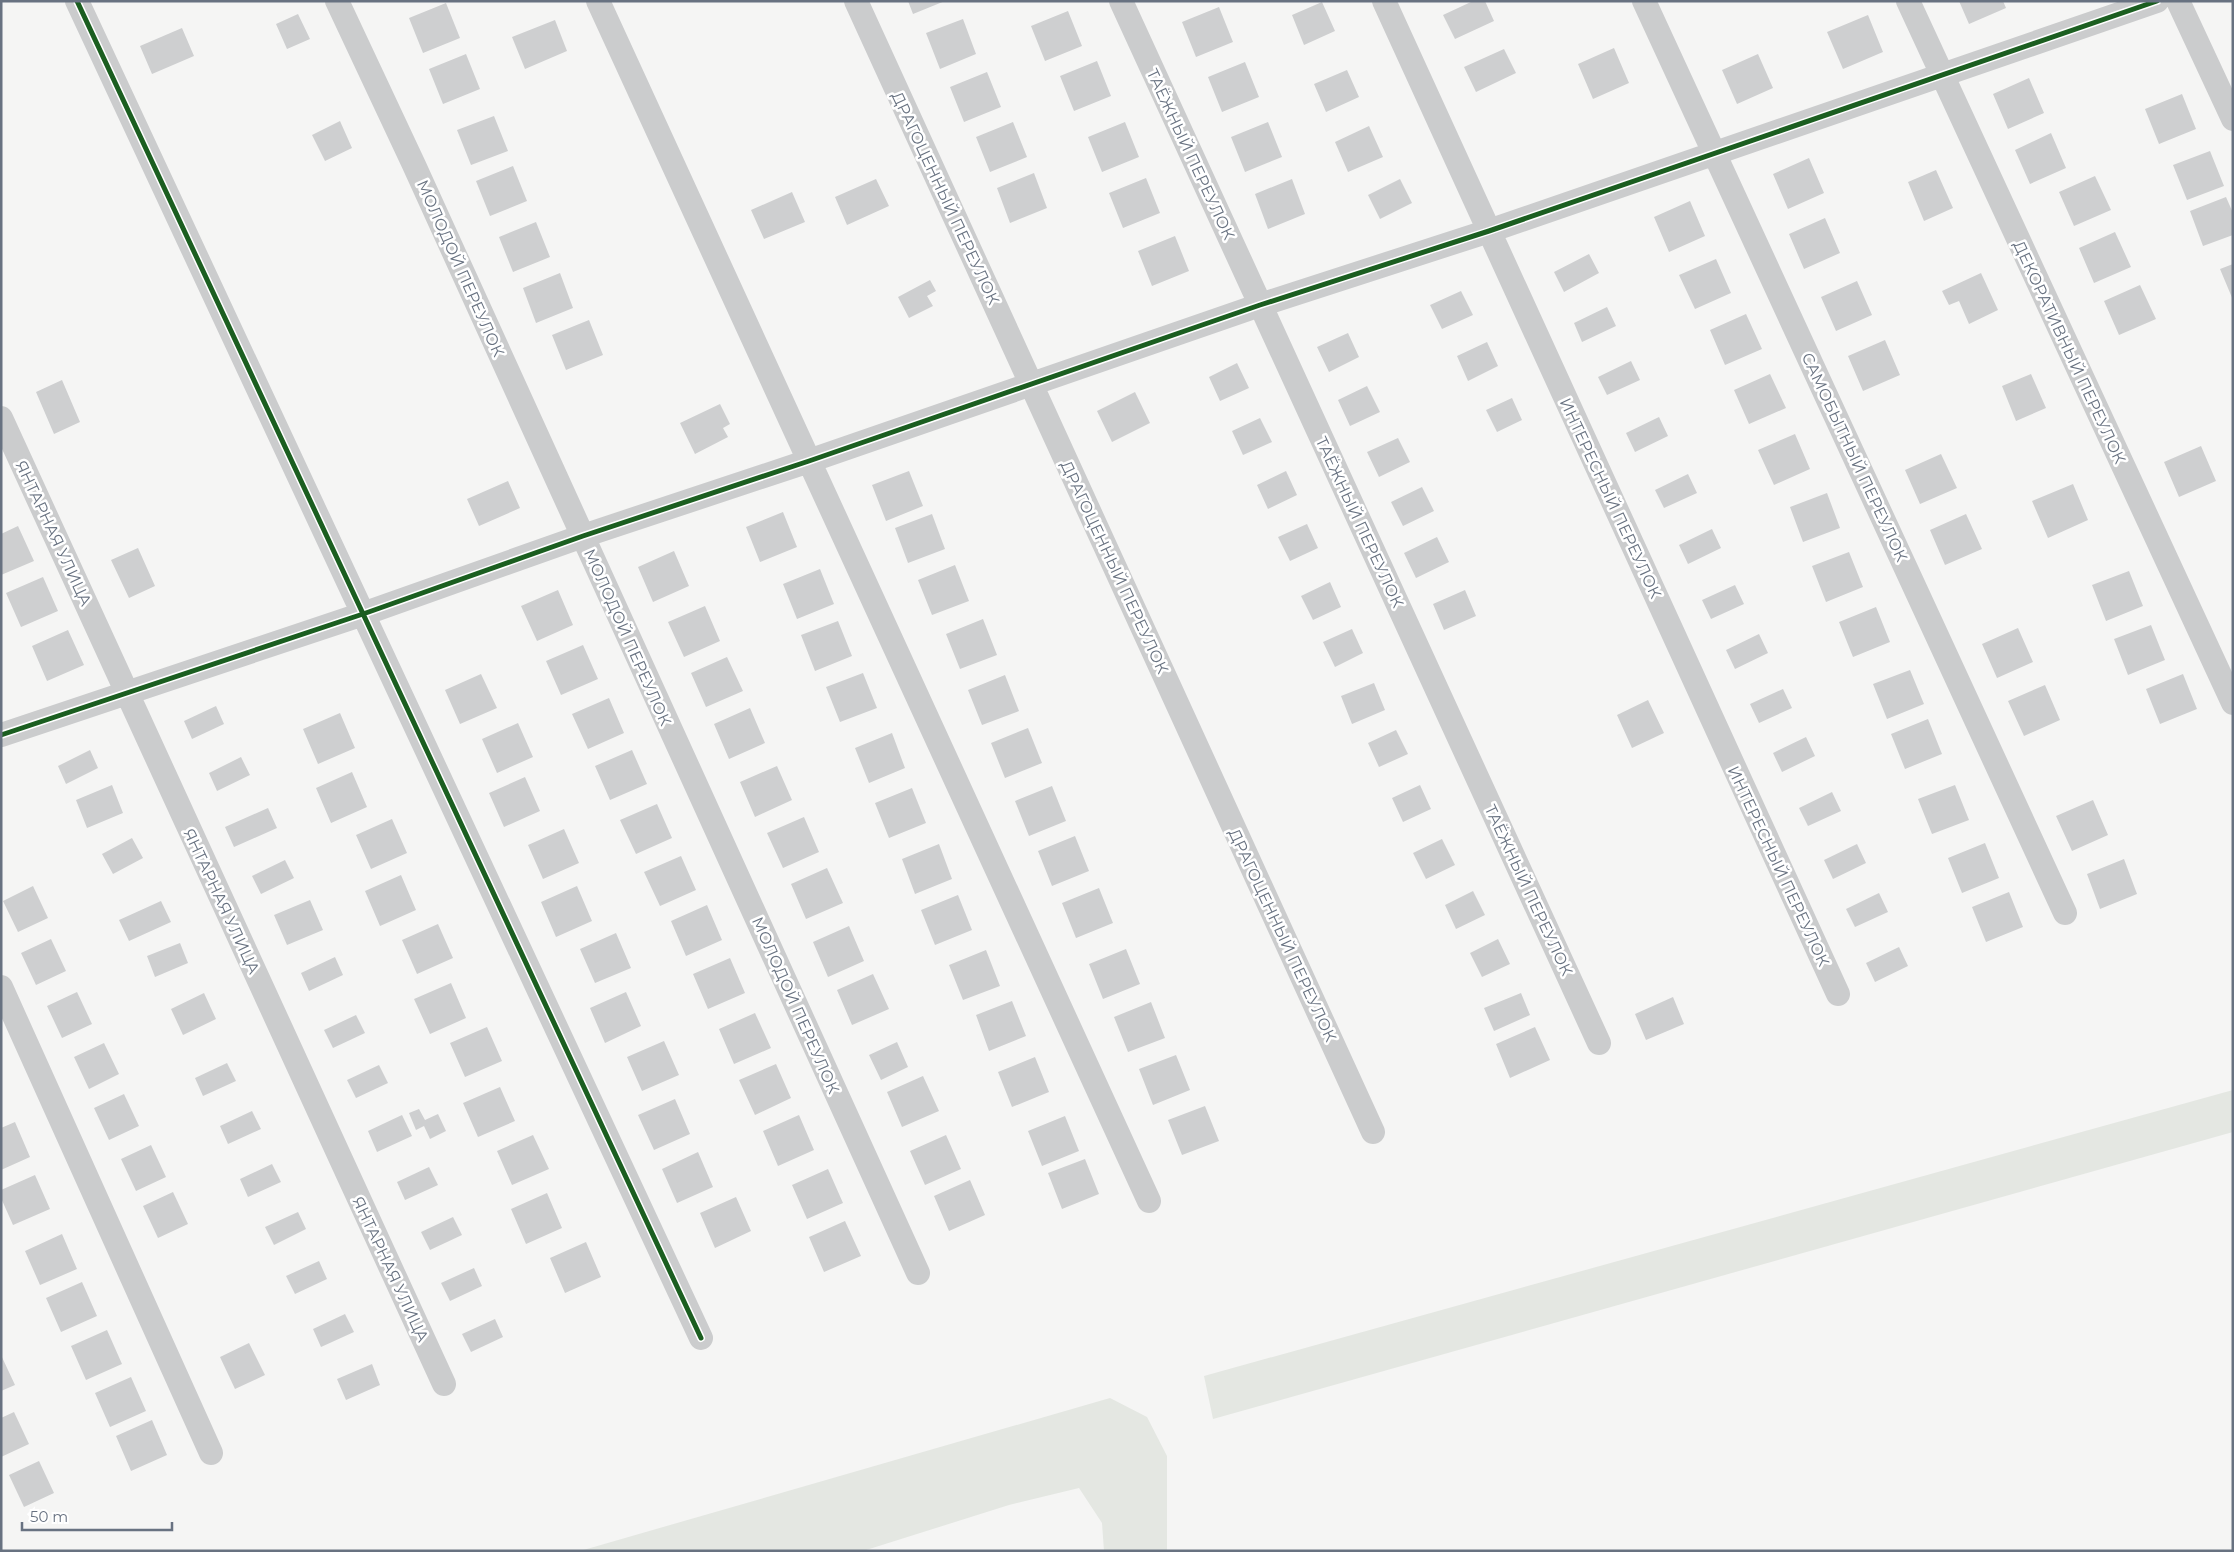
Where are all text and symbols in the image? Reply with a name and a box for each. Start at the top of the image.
street label: ТАЁЖНЫЙ ПЕРЕУЛОК [1143,65,1239,243]
street label: ДРАГОЦЕННЫЙ ПЕРЕУЛОК [888,89,1003,308]
street label: МОЛОДОЙ ПЕРЕУЛОК [413,177,508,360]
street label: ДЕКОРАТИВНЫЙ ПЕРЕУЛОК [2009,238,2130,467]
street label: САМОБЫТНЫЙ ПЕРЕУЛОК [1798,350,1911,565]
street label: ИНТЕРЕСНЫЙ ПЕРЕУЛОК [1556,395,1665,601]
street label: ТАЁЖНЫЙ ПЕРЕУЛОК [1312,433,1408,611]
street label: ЯНТАРНАЯ УЛИЦА [11,457,96,609]
street label: ДРАГОЦЕННЫЙ ПЕРЕУЛОК [1057,458,1172,677]
street label: МОЛОДОЙ ПЕРЕУЛОК [580,546,675,729]
street label: ИНТЕРЕСНЫЙ ПЕРЕУЛОК [1724,763,1833,969]
street label: ТАЁЖНЫЙ ПЕРЕУЛОК [1481,801,1577,979]
street label: ЯНТАРНАЯ УЛИЦА [179,825,264,977]
street label: ДРАГОЦЕННЫЙ ПЕРЕУЛОК [1225,826,1340,1045]
street label: МОЛОДОЙ ПЕРЕУЛОК [748,914,843,1097]
street label: ЯНТАРНАЯ УЛИЦА [348,1193,433,1345]
scale bar [22,1500,172,1532]
text: 50 m [30,1507,68,1526]

